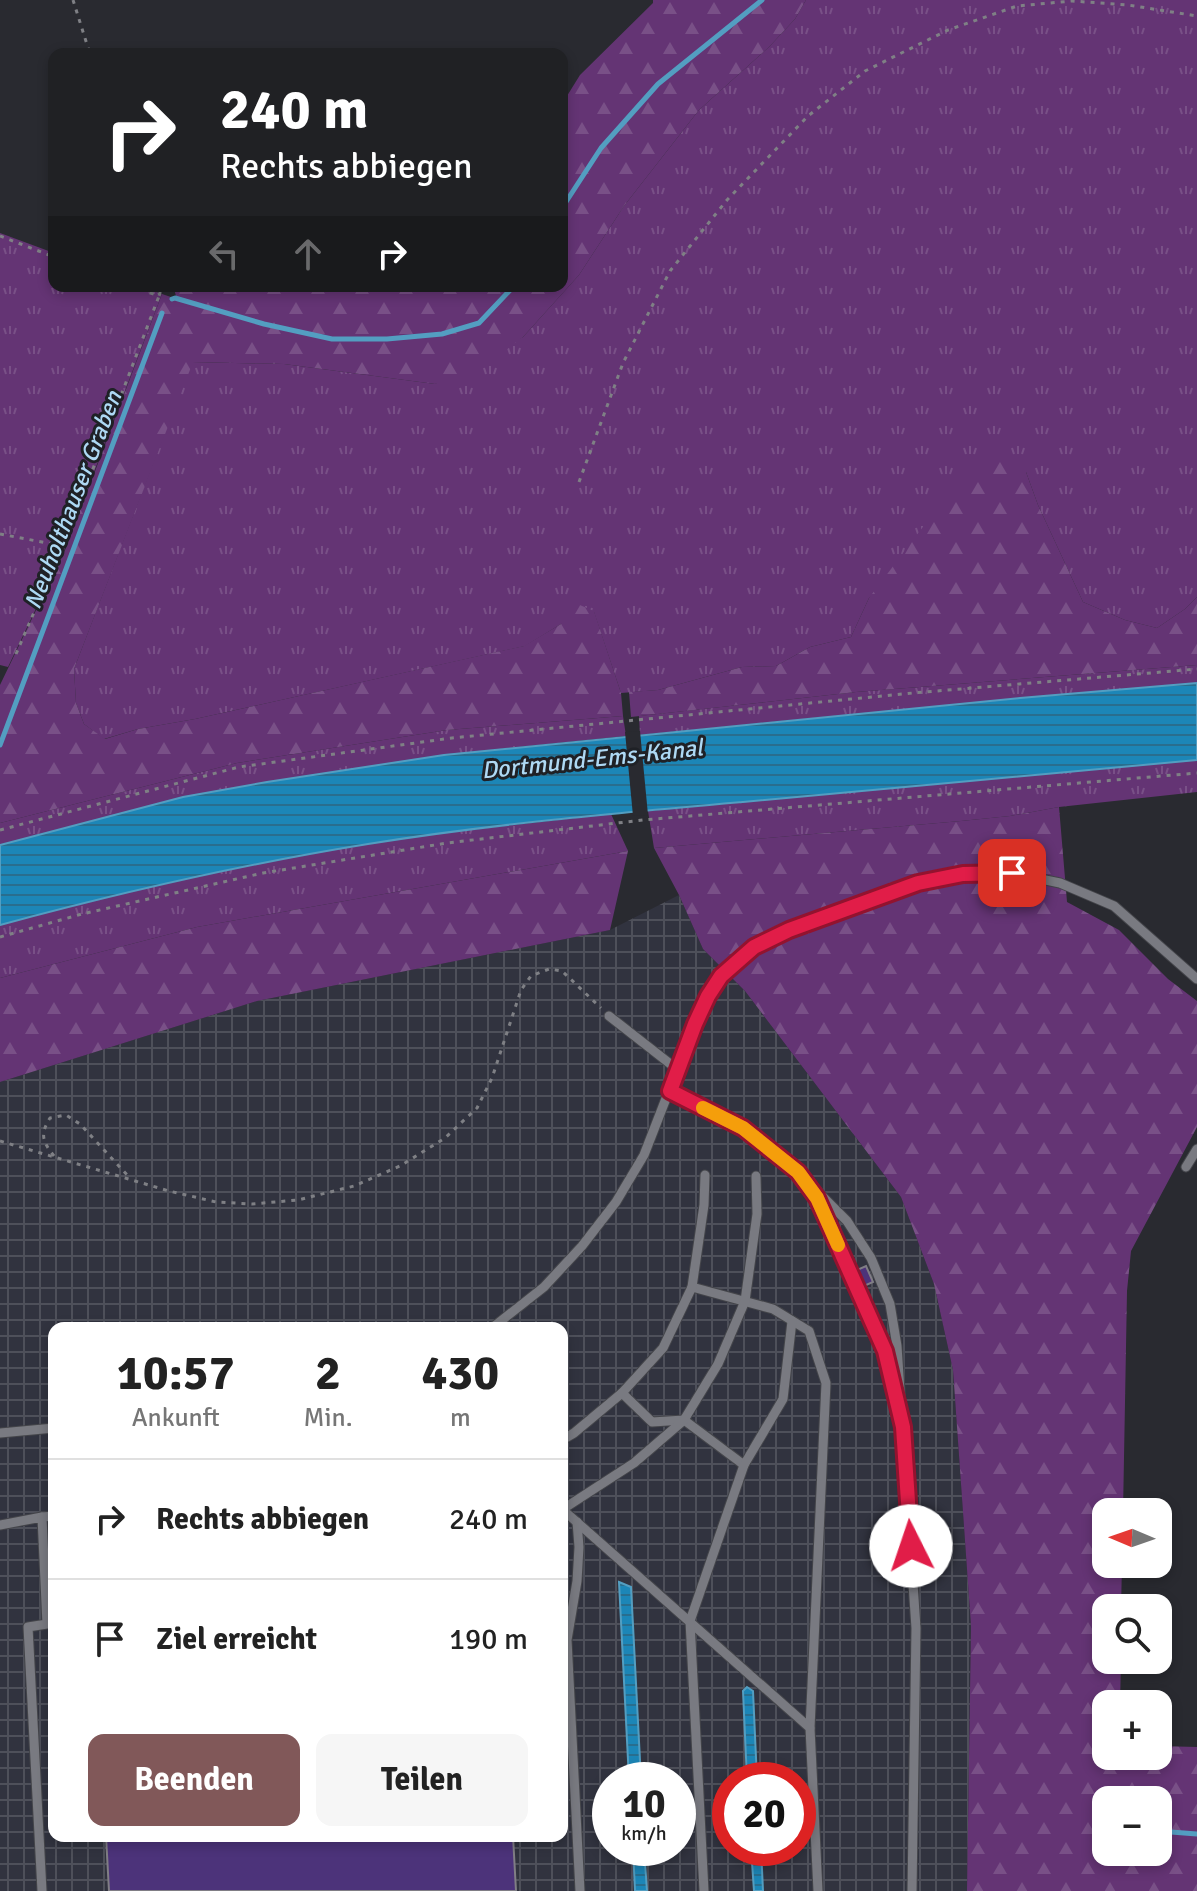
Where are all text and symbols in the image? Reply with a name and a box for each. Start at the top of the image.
text: 240 m [220,75,368,144]
icon: right [88,80,192,184]
text: Rechts abbiegen [220,144,473,189]
icon: left [202,232,246,276]
icon: ahead [286,232,330,276]
icon: right [370,232,414,276]
water label: Neuholthauser Graben [18,386,129,613]
water label: Dortmund-Ems-Kanal [480,732,706,786]
pin [978,839,1046,907]
icon: arrive [990,851,1034,895]
text: 10:57 [117,1344,235,1403]
text: 2 [315,1344,341,1403]
text: 430 [421,1344,499,1403]
text: Ankunft [132,1402,220,1434]
text: Min. [303,1402,353,1434]
text: m [450,1402,471,1434]
icon: right [88,1497,132,1541]
north arrow [1092,1498,1172,1578]
map controls [1092,1498,1172,1866]
text: Rechts abbiegen [156,1501,369,1538]
text: 240 m [449,1501,528,1538]
position arrow [869,1504,953,1588]
button: search [1092,1594,1172,1674]
icon: arrive [88,1617,132,1661]
text: Ziel erreicht [156,1621,317,1658]
text: 190 m [449,1621,528,1658]
button: + [1092,1690,1172,1770]
button: Beenden [88,1734,300,1826]
button: Teilen [316,1734,528,1826]
speed limit sign: 20 [712,1762,816,1866]
text: 10 [622,1779,666,1829]
button: − [1092,1786,1172,1866]
text: km/h [621,1821,667,1846]

